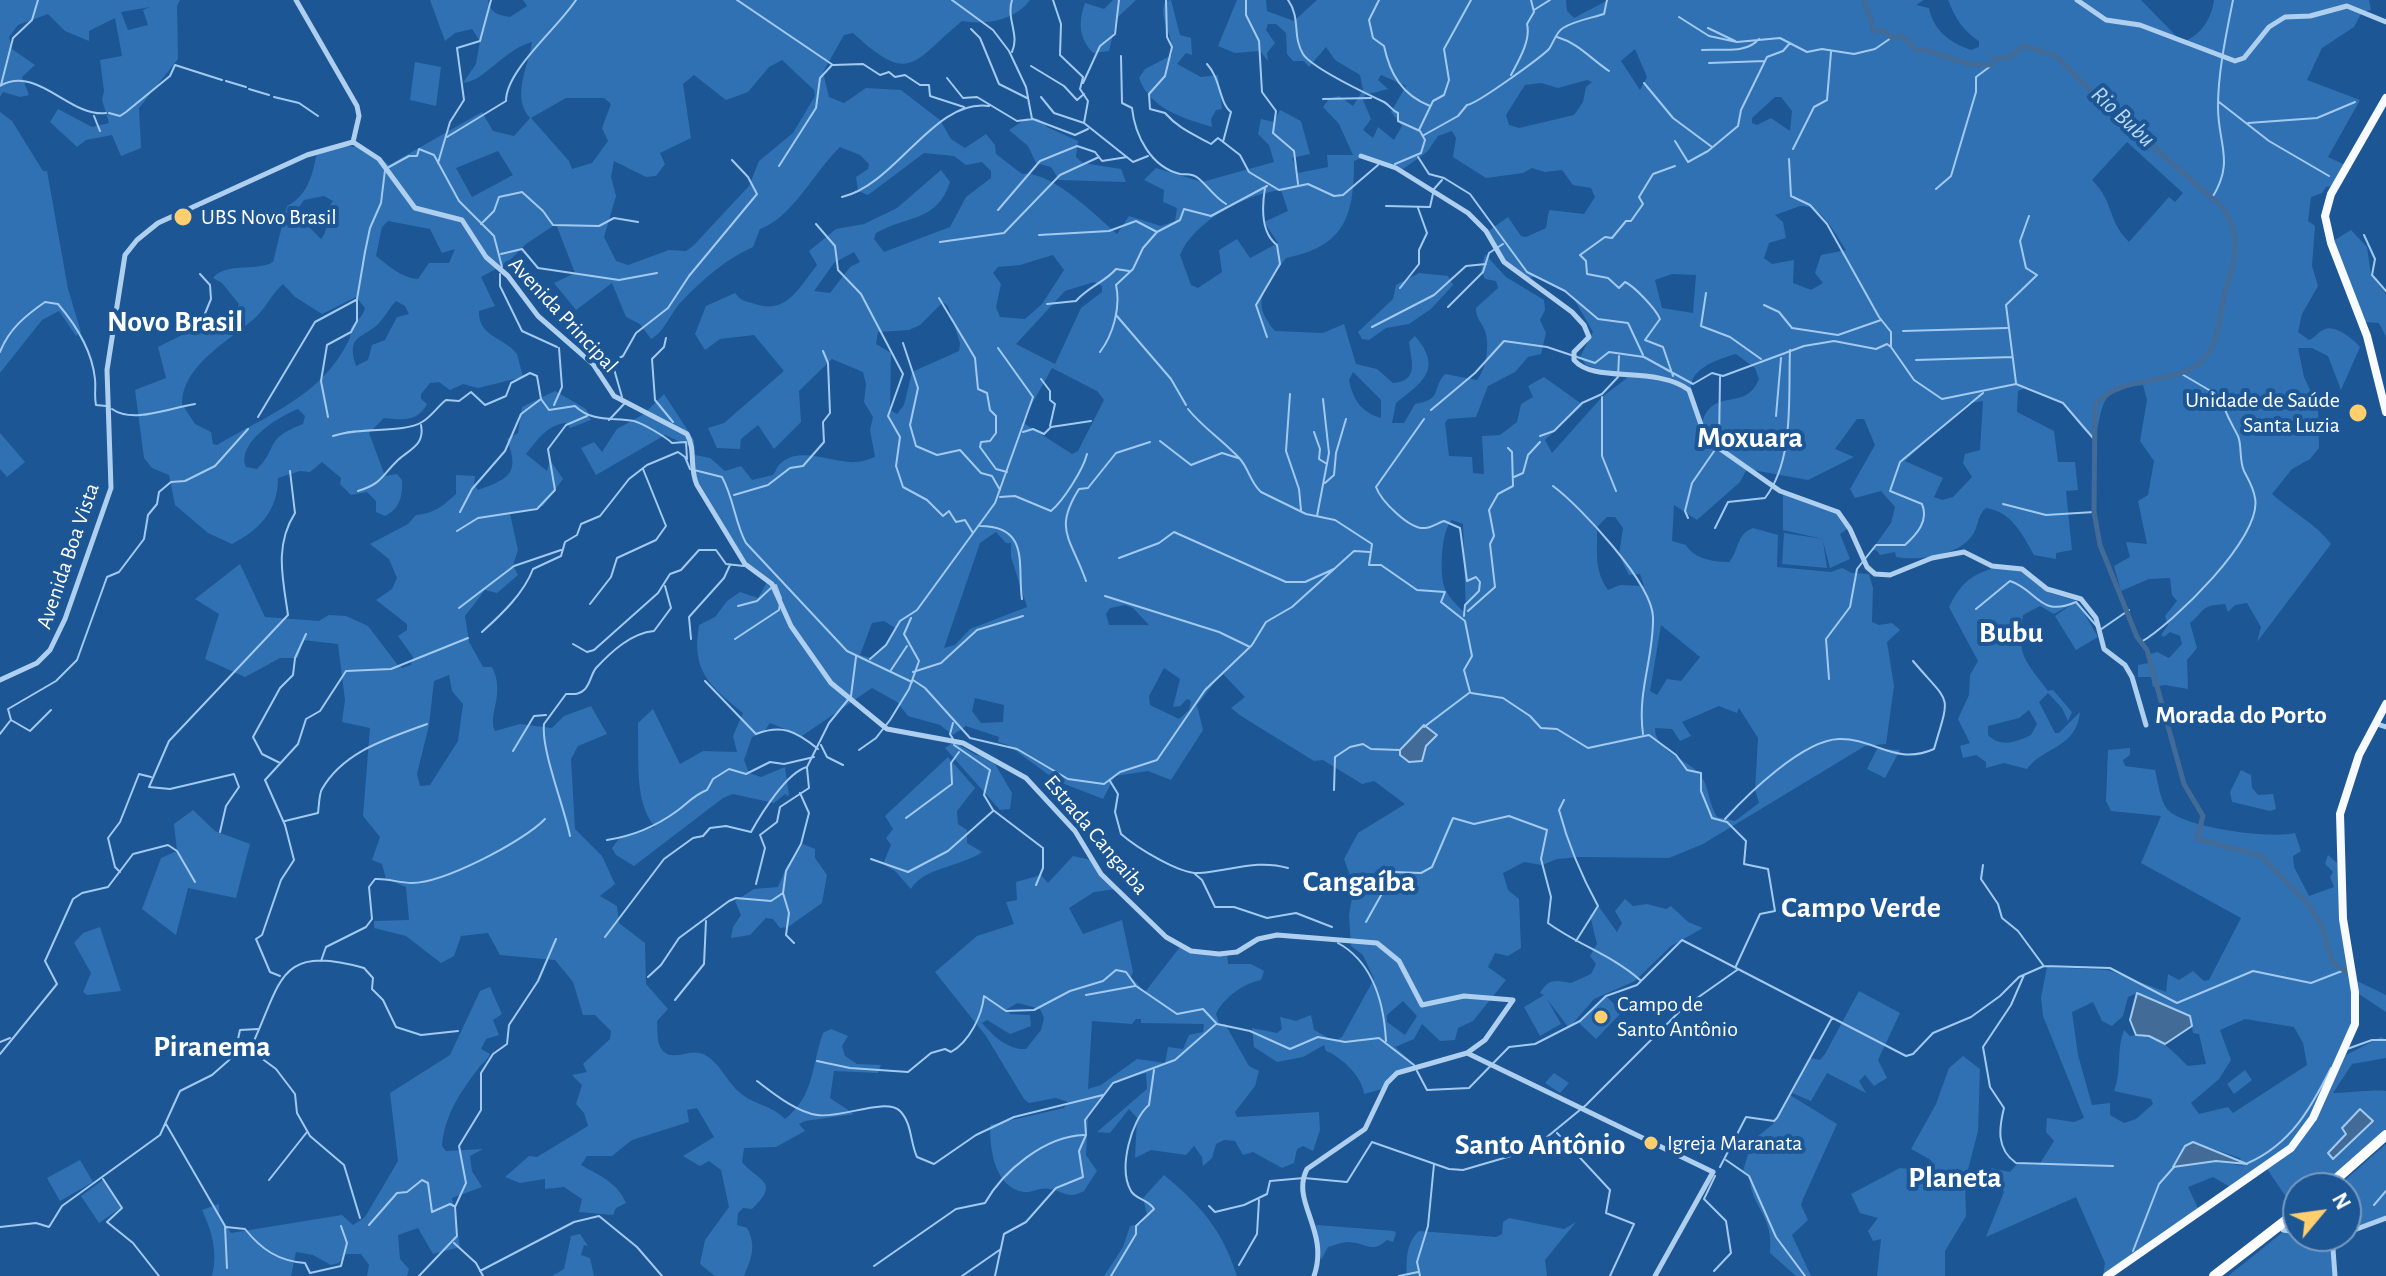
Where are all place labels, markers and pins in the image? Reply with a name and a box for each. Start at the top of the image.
place label: UBS Novo Brasil [201,204,337,230]
marker: UBS Novo Brasil [172,206,194,228]
place label: Unidade de Saúde Santa Luzia [2185,387,2340,438]
marker: Unidade de Saúde Santa Luzia [2347,402,2369,424]
place label: Campo de Santo Antônio [1617,991,1738,1042]
marker: Campo de Santo Antônio [1592,1008,1610,1026]
place label: Igreja Maranata [1667,1130,1803,1156]
marker: Igreja Maranata [1642,1134,1660,1152]

